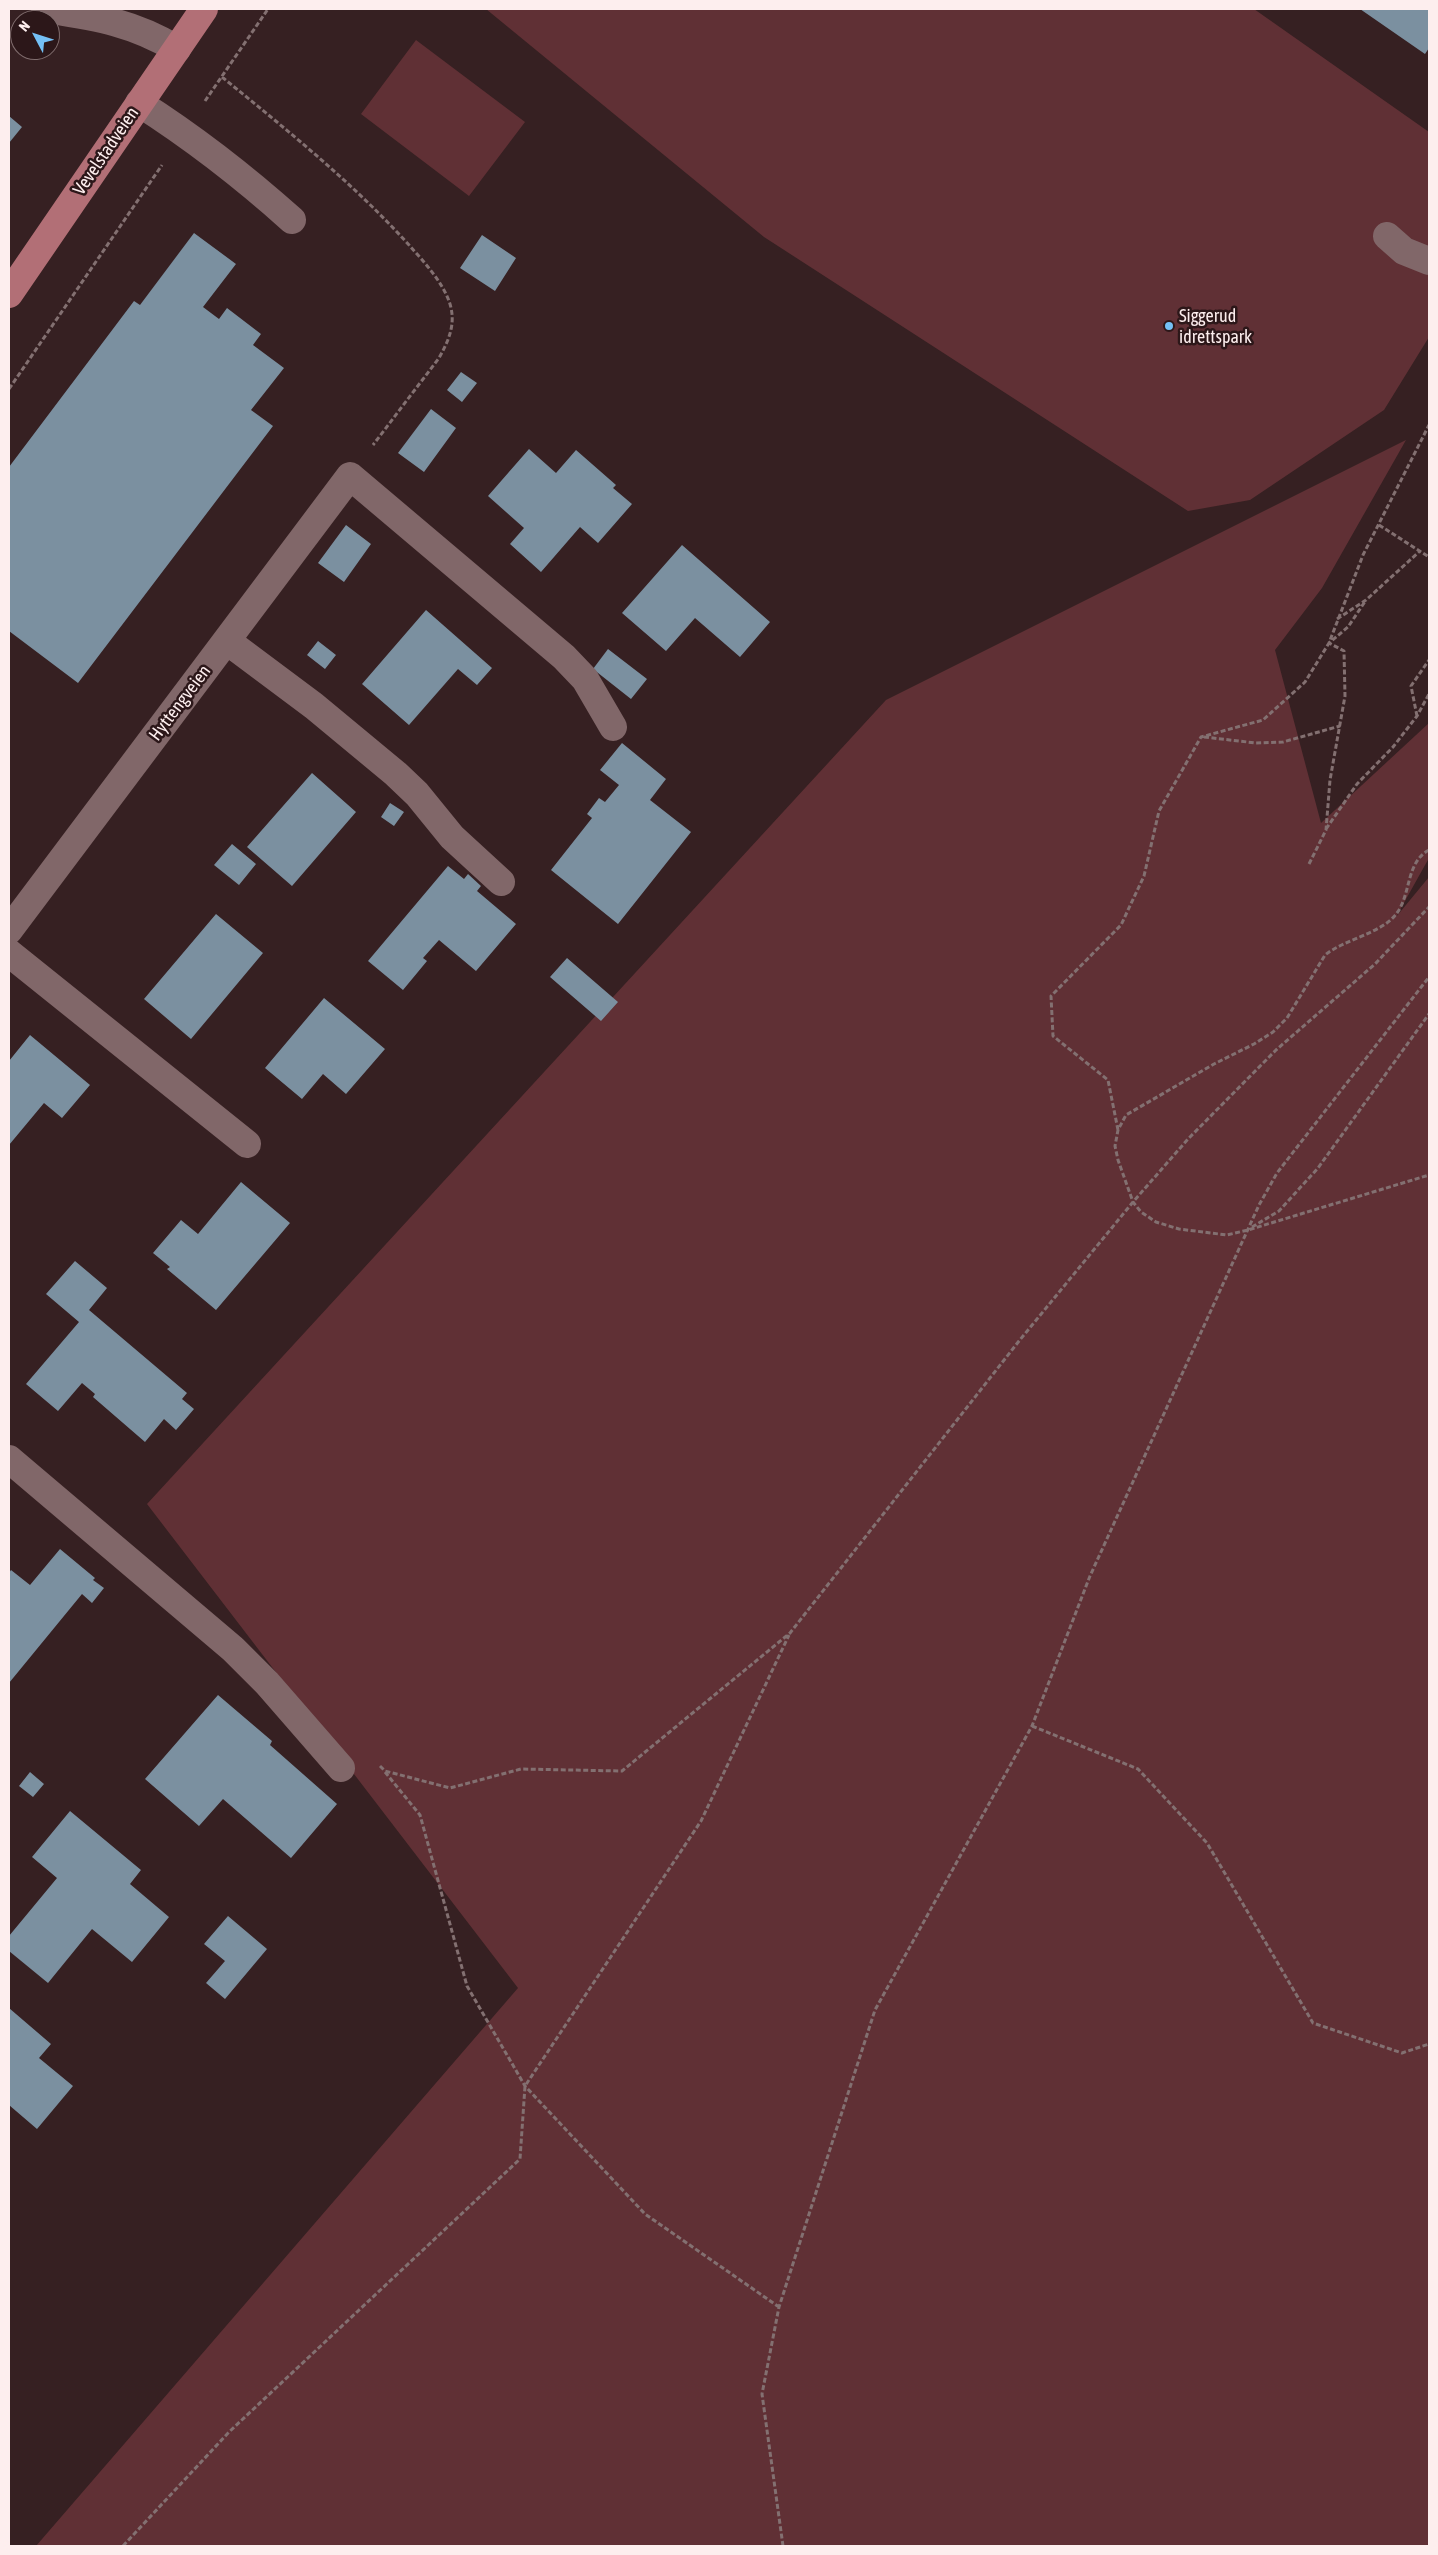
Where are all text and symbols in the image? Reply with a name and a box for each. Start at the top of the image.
north arrow [10,10,60,60]
text: N [15,18,33,34]
street label: Vevelstadveien [69,103,143,199]
place label: Siggerud idrettspark [1179,305,1252,348]
marker: Siggerud idrettspark [1163,320,1175,332]
street label: Hyttengveien [145,661,215,745]

